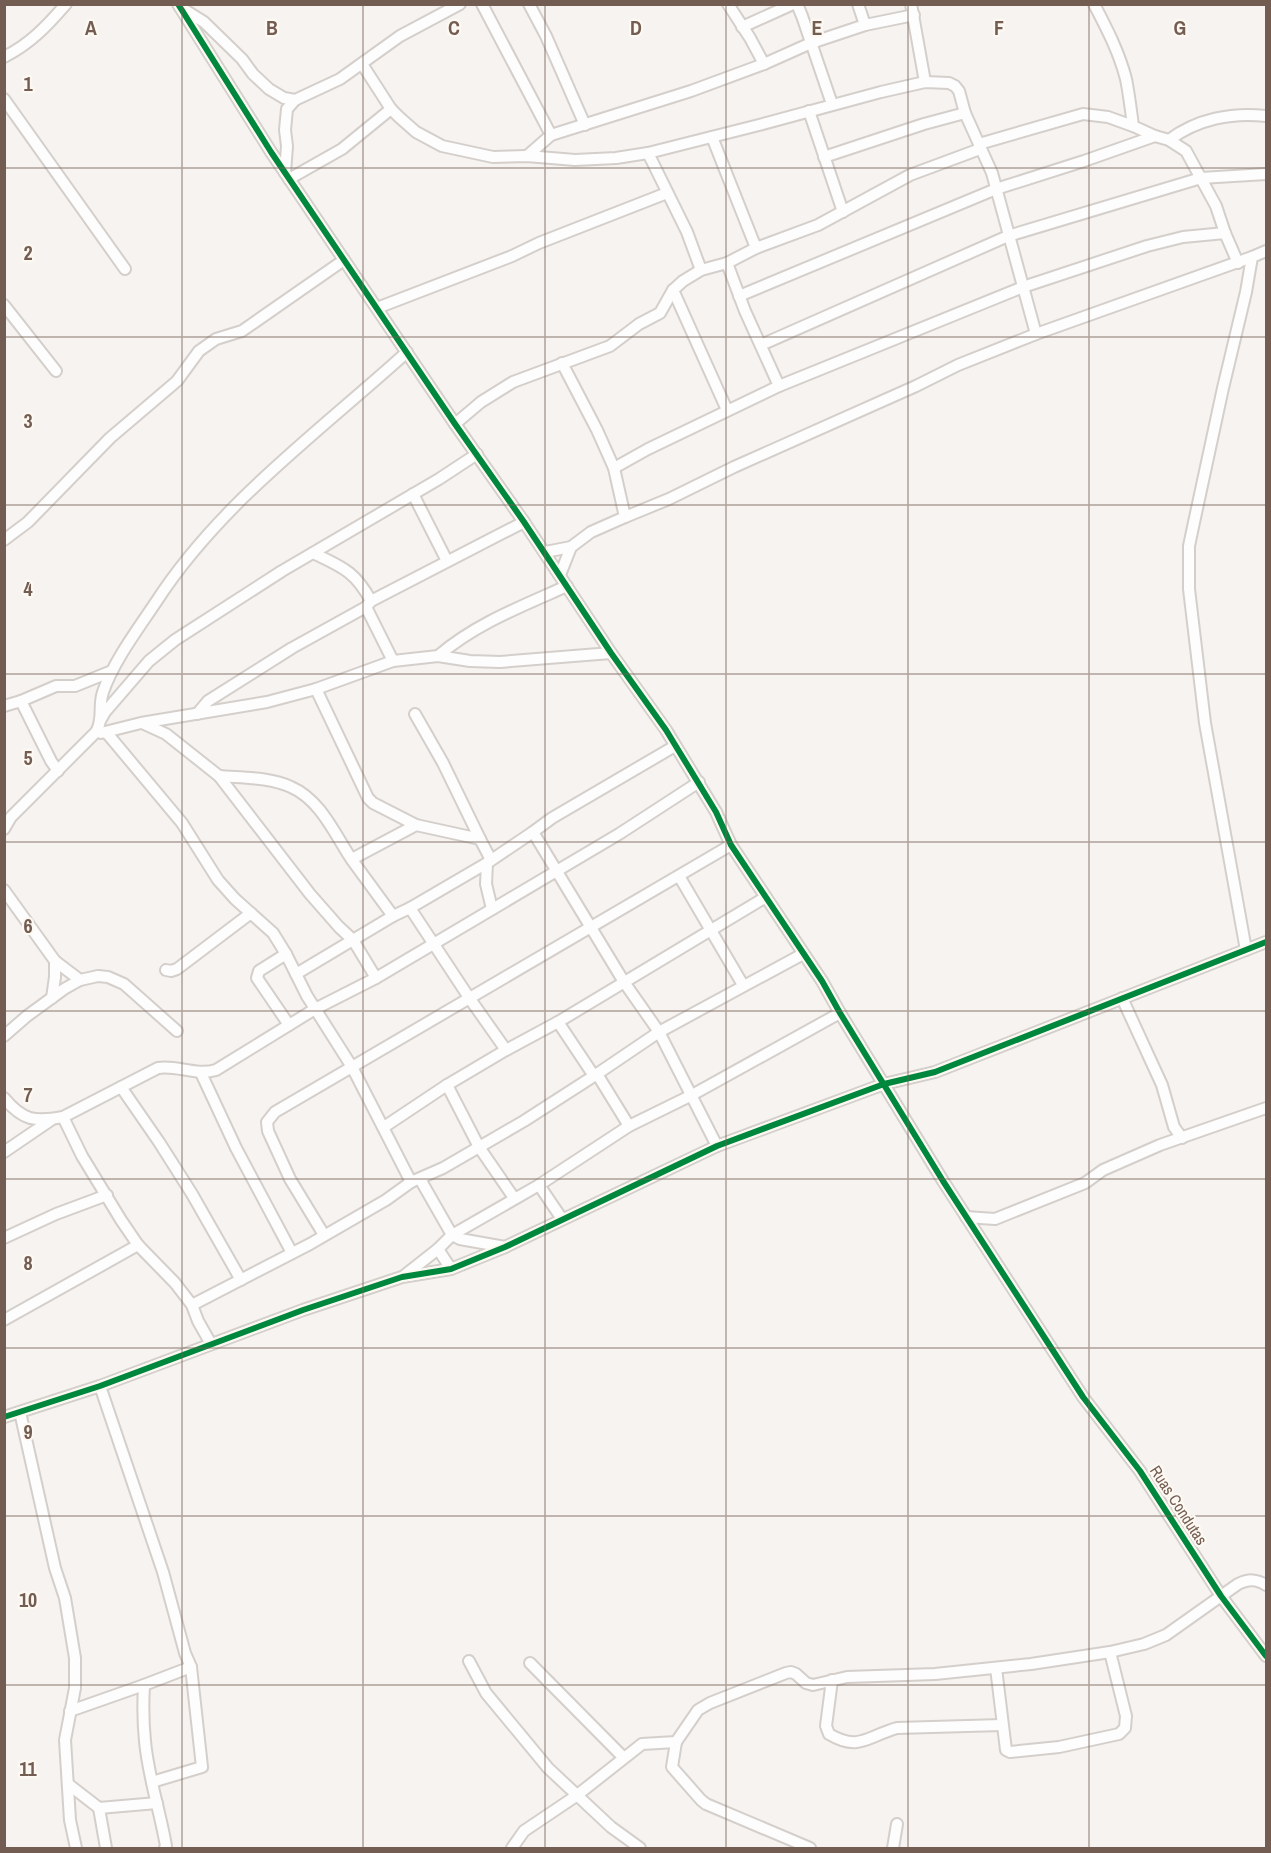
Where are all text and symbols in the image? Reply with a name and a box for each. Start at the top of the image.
text: A [85,14,97,41]
text: B [266,14,278,41]
text: C [448,14,460,41]
text: D [630,14,642,41]
text: E [812,14,823,41]
text: F [994,14,1004,41]
text: G [1174,14,1186,41]
text: 1 [23,70,33,97]
text: 2 [23,239,33,266]
text: 3 [23,407,33,434]
text: 4 [23,575,33,602]
text: 5 [23,744,33,771]
text: 6 [23,912,33,939]
text: 7 [23,1081,33,1108]
text: 8 [23,1249,33,1276]
text: 9 [23,1418,33,1445]
street label: Ruas Condutas [1145,1461,1213,1549]
text: 10 [19,1586,37,1613]
text: 11 [19,1755,38,1782]

